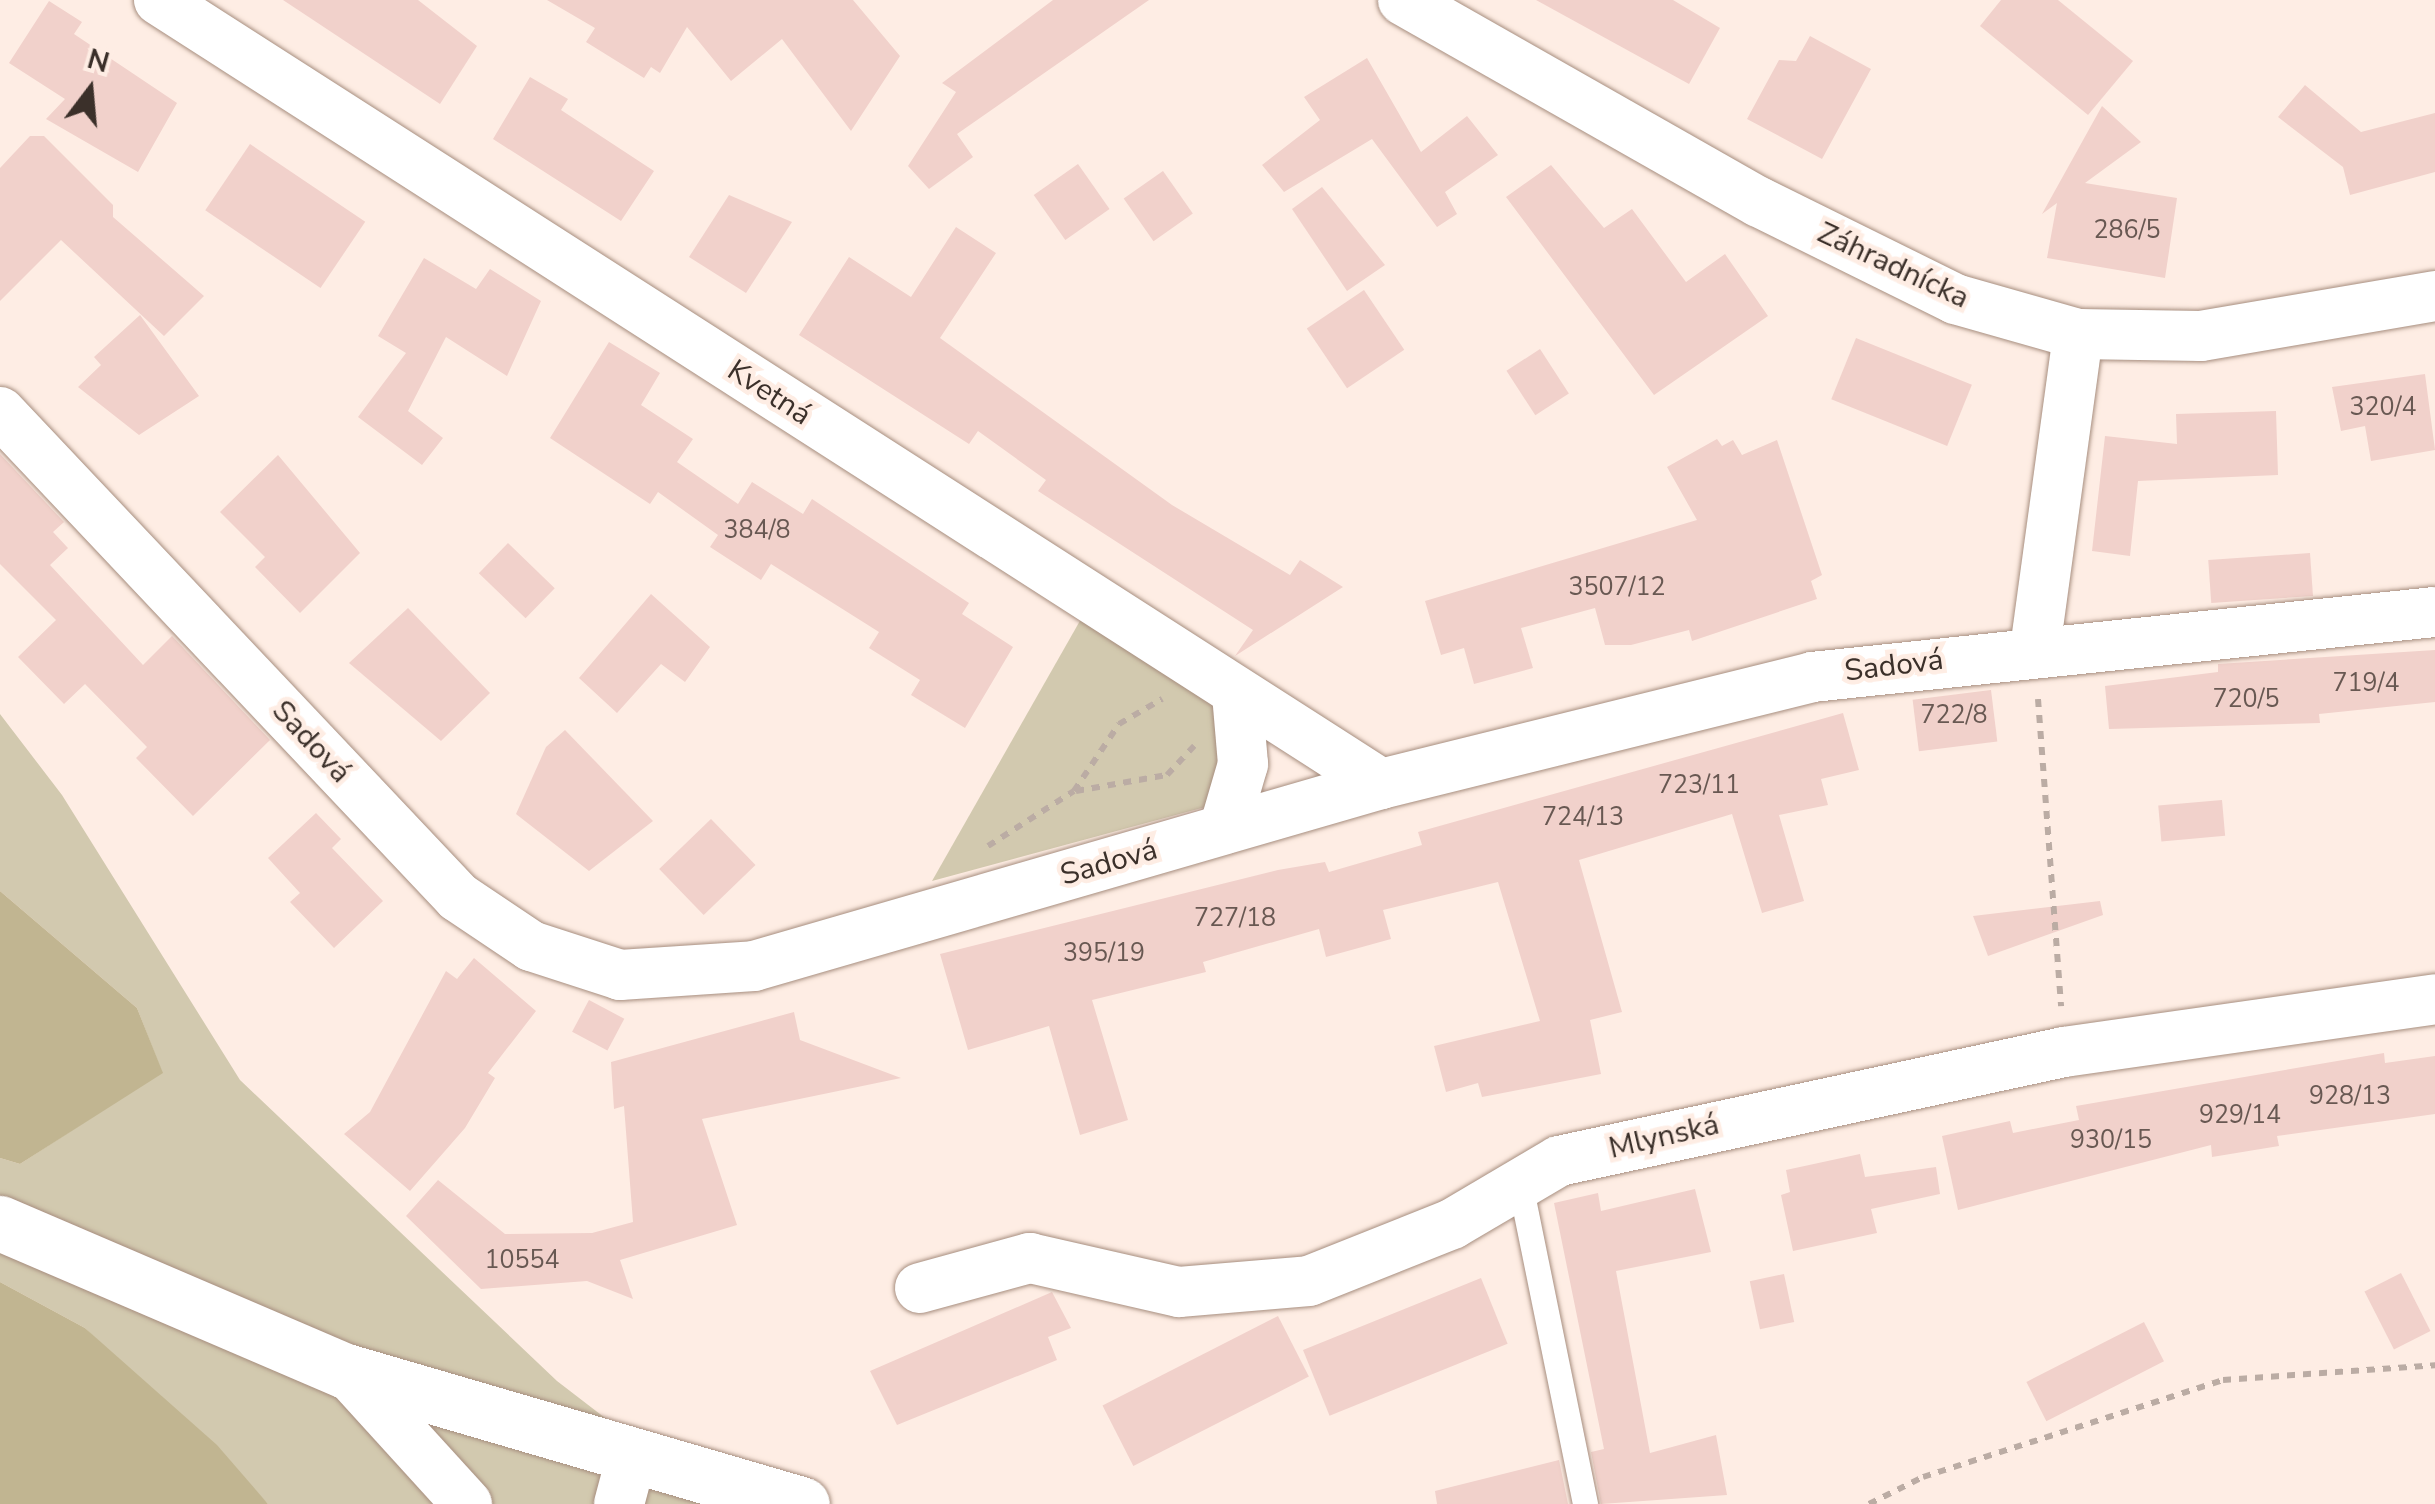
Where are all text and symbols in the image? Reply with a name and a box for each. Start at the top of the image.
north arrow [40,40,140,140]
text: N [83,40,114,82]
street label: Záhradnícka [1812,215,1974,317]
house number: 286/5 [2093,215,2161,245]
street label: Kvetná [720,353,818,433]
house number: 320/4 [2349,392,2417,422]
house number: 384/8 [723,515,791,545]
house number: 3507/12 [1568,572,1666,602]
street label: Sadová [1843,642,1945,690]
house number: 719/4 [2332,668,2400,698]
house number: 720/5 [2212,684,2280,714]
street label: Sadová [264,693,358,791]
house number: 722/8 [1920,700,1988,730]
house number: 723/11 [1658,770,1740,800]
house number: 724/13 [1542,802,1624,832]
street label: Sadová [1056,832,1162,894]
house number: 727/18 [1194,903,1276,933]
house number: 395/19 [1063,938,1145,968]
house number: 928/13 [2309,1081,2391,1111]
house number: 929/14 [2199,1100,2281,1130]
street label: Mlynská [1605,1107,1723,1167]
house number: 930/15 [2070,1125,2152,1155]
house number: 10554 [485,1245,559,1275]

